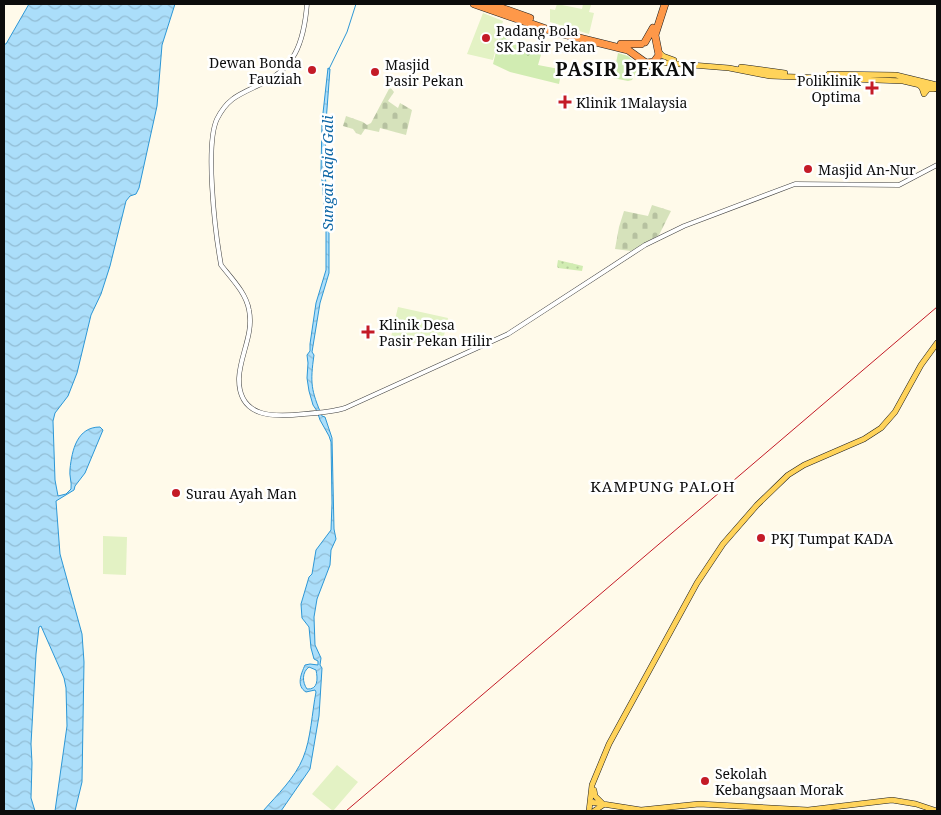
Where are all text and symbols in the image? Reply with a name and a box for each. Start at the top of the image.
place label: Padang Bola SK Pasir Pekan [496,21,595,56]
marker: Padang Bola SK Pasir Pekan [480,32,492,44]
place label: Dewan Bonda Fauziah [209,53,302,88]
place label: Masjid Pasir Pekan [385,55,463,90]
district label: PASIR PEKAN [555,56,697,82]
marker: Dewan Bonda Fauziah [306,64,318,76]
marker: Masjid Pasir Pekan [369,66,381,78]
place label: Poliklinik Optima [797,71,862,106]
marker: Poliklinik Optima [865,81,879,95]
place label: Klinik 1Malaysia [576,93,687,112]
marker: Klinik 1Malaysia [558,95,572,109]
water label: Sungai Raja Gali [317,115,337,231]
place label: Masjid An-Nur [818,160,916,179]
marker: Masjid An-Nur [802,163,814,175]
place label: Klinik Desa Pasir Pekan Hilir [379,315,492,350]
marker: Klinik Desa Pasir Pekan Hilir [361,325,375,339]
district label: KAMPUNG PALOH [590,476,736,496]
place label: Surau Ayah Man [186,484,297,503]
marker: Surau Ayah Man [170,487,182,499]
place label: PKJ Tumpat KADA [771,529,893,548]
marker: PKJ Tumpat KADA [755,532,767,544]
place label: Sekolah Kebangsaan Morak [715,764,844,799]
marker: Sekolah Kebangsaan Morak [699,775,711,787]

